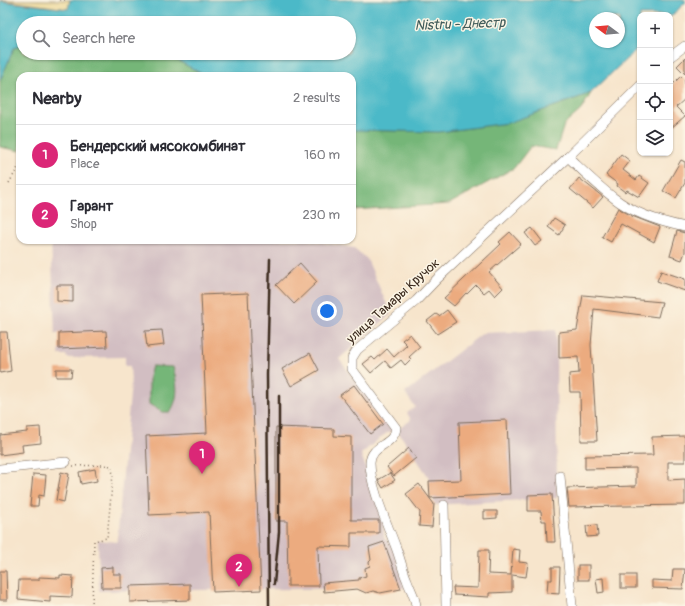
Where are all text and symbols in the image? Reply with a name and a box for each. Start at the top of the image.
north arrow [589,12,625,48]
map controls [637,12,673,156]
button: + [637,12,673,48]
water label: Nistru - Днестр [414,14,507,34]
search box [16,16,356,60]
icon: search [30,27,52,49]
text: Search here [62,29,135,48]
button: − [637,48,673,84]
button: locate [637,84,673,120]
text: Nearby [32,88,81,109]
text: 2 results [293,90,340,106]
button: layers [637,120,673,156]
text: Бендерский мясокомбинат [70,137,245,156]
text: 1 [42,147,48,163]
text: 160 m [304,147,340,163]
text: Place [70,156,99,172]
text: Гарант [70,197,113,216]
text: 2 [41,207,49,223]
text: 230 m [303,207,340,223]
text: Shop [70,216,97,232]
street label: улица Тамары Кручок [342,255,443,348]
your location [317,301,337,321]
pin: 1 [189,441,215,474]
pin: 2 [226,554,252,587]

